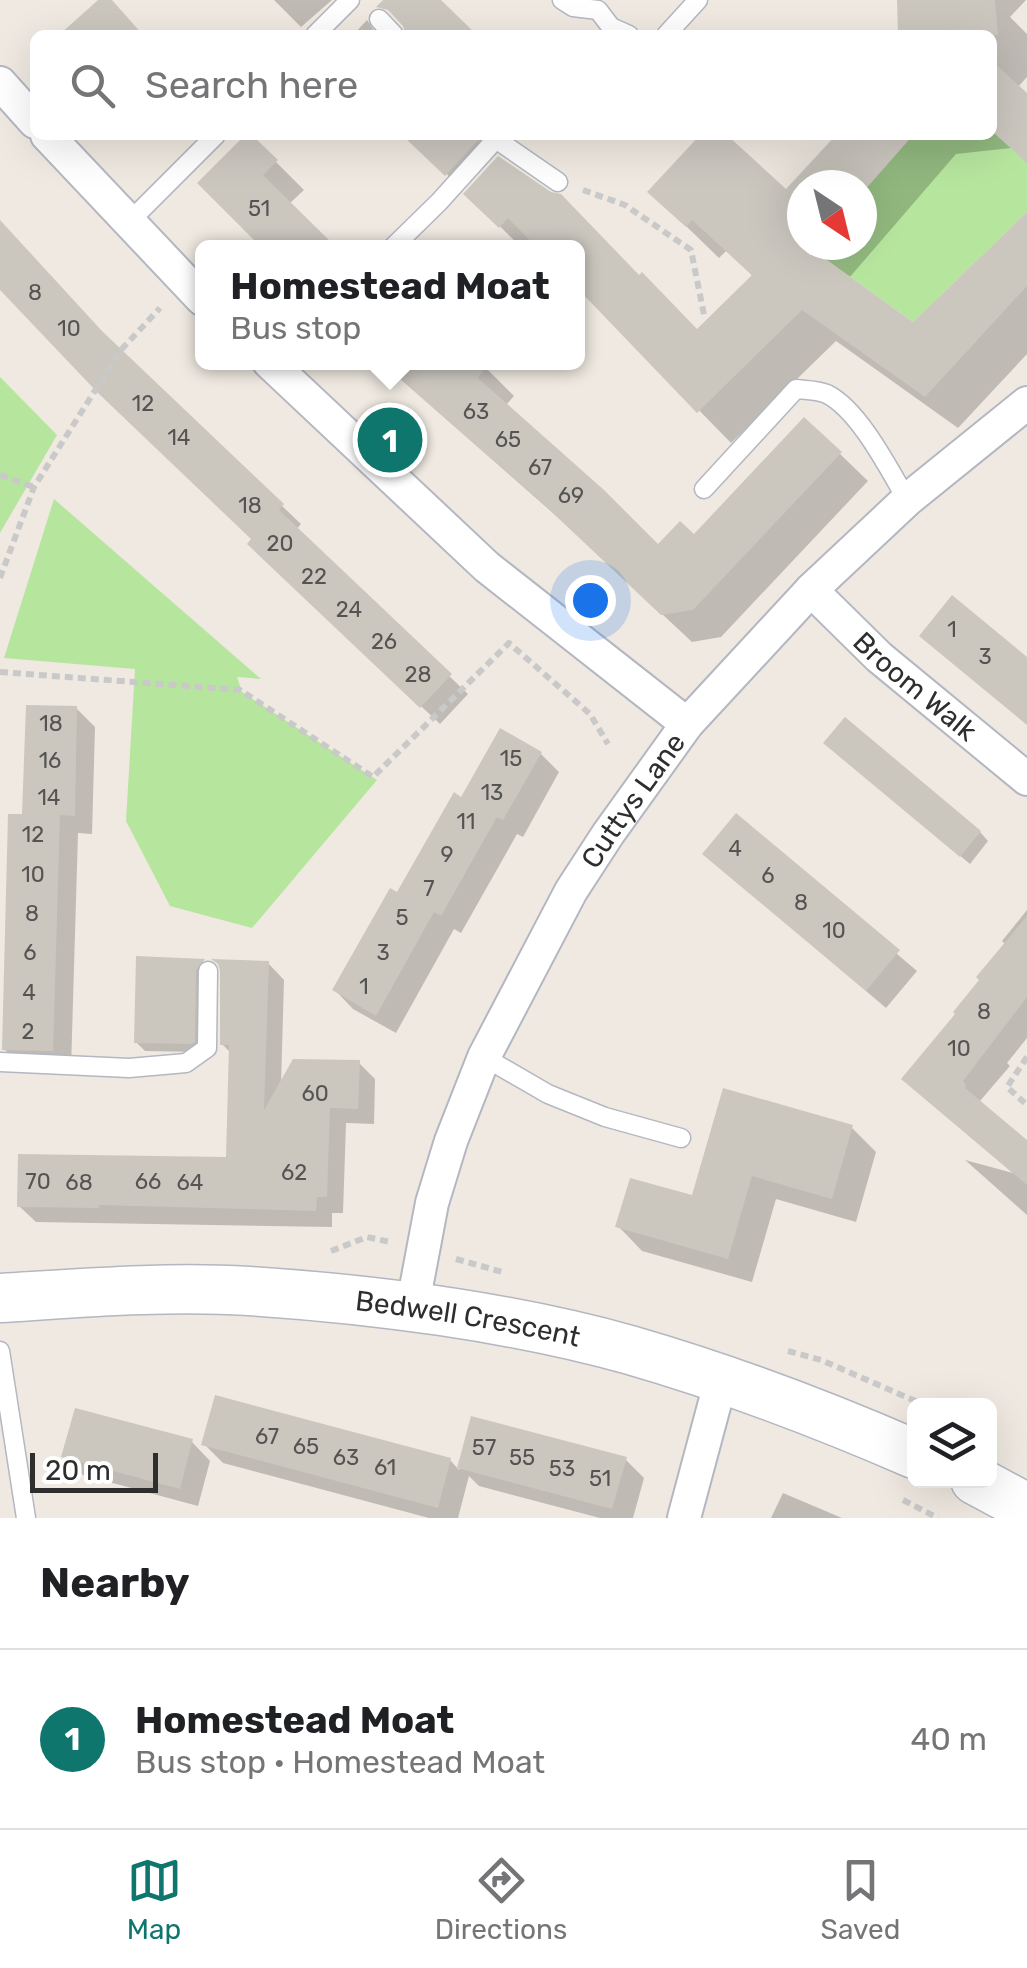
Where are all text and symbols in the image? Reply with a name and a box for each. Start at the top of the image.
search box [30,30,997,140]
icon: search [65,58,120,113]
text: Search here [145,62,358,108]
north arrow [787,170,877,260]
house number: 51 [248,195,270,222]
popup [195,240,585,370]
text: Homestead Moat [230,263,550,309]
house number: 8 [28,279,42,306]
text: Bus stop [230,309,361,347]
house number: 10 [57,315,81,342]
house number: 12 [132,390,154,417]
house number: 63 [463,398,489,425]
pin: 1 [358,402,422,478]
house number: 14 [167,424,191,451]
house number: 65 [495,426,521,453]
house number: 67 [528,454,552,481]
house number: 69 [558,482,584,509]
house number: 18 [238,492,262,519]
house number: 20 [267,530,293,557]
house number: 22 [301,563,327,590]
your location [565,575,616,626]
house number: 24 [336,596,362,623]
house number: 1 [947,616,957,643]
street label: Broom Walk [846,625,984,748]
house number: 26 [371,628,397,655]
house number: 3 [978,643,992,670]
house number: 28 [405,661,431,688]
house number: 18 [39,710,63,737]
street label: Cuttys Lane [574,727,692,874]
house number: 15 [500,745,522,772]
house number: 16 [39,747,61,774]
house number: 13 [481,779,503,806]
house number: 14 [37,784,61,811]
house number: 11 [457,808,475,835]
house number: 12 [22,821,44,848]
house number: 4 [728,835,742,862]
house number: 9 [440,841,454,868]
house number: 10 [21,861,45,888]
house number: 6 [761,862,775,889]
house number: 7 [423,875,435,902]
house number: 8 [794,889,808,916]
house number: 8 [25,900,39,927]
house number: 5 [395,904,409,931]
house number: 10 [822,917,846,944]
house number: 6 [23,939,37,966]
house number: 3 [376,939,390,966]
house number: 1 [359,973,369,1000]
house number: 4 [22,979,36,1006]
house number: 8 [977,998,991,1025]
house number: 2 [22,1018,34,1045]
house number: 10 [947,1035,971,1062]
house number: 60 [301,1080,329,1107]
house number: 62 [281,1159,307,1186]
house number: 70 [25,1168,51,1195]
house number: 66 [135,1168,161,1195]
house number: 68 [65,1169,93,1196]
house number: 64 [177,1169,203,1196]
street label: Bedwell Crescent [354,1284,584,1354]
map controls [907,1398,997,1488]
button: layers [907,1398,997,1488]
house number: 67 [255,1423,279,1450]
house number: 65 [293,1433,319,1460]
house number: 57 [472,1434,496,1461]
house number: 63 [333,1444,359,1471]
house number: 55 [509,1444,535,1471]
scale bar [30,1448,158,1492]
text: 20 m [45,1454,111,1487]
house number: 61 [374,1454,396,1481]
house number: 53 [549,1455,575,1482]
house number: 51 [589,1465,611,1492]
text: Nearby [40,1558,190,1608]
text: Homestead Moat [135,1697,454,1743]
text: 1 [65,1720,80,1758]
text: 40 m [911,1720,987,1758]
text: Bus stop · Homestead Moat [135,1743,545,1781]
tab: Map [127,1853,182,1946]
tab: Directions [435,1853,567,1946]
tab: Saved [820,1853,900,1946]

